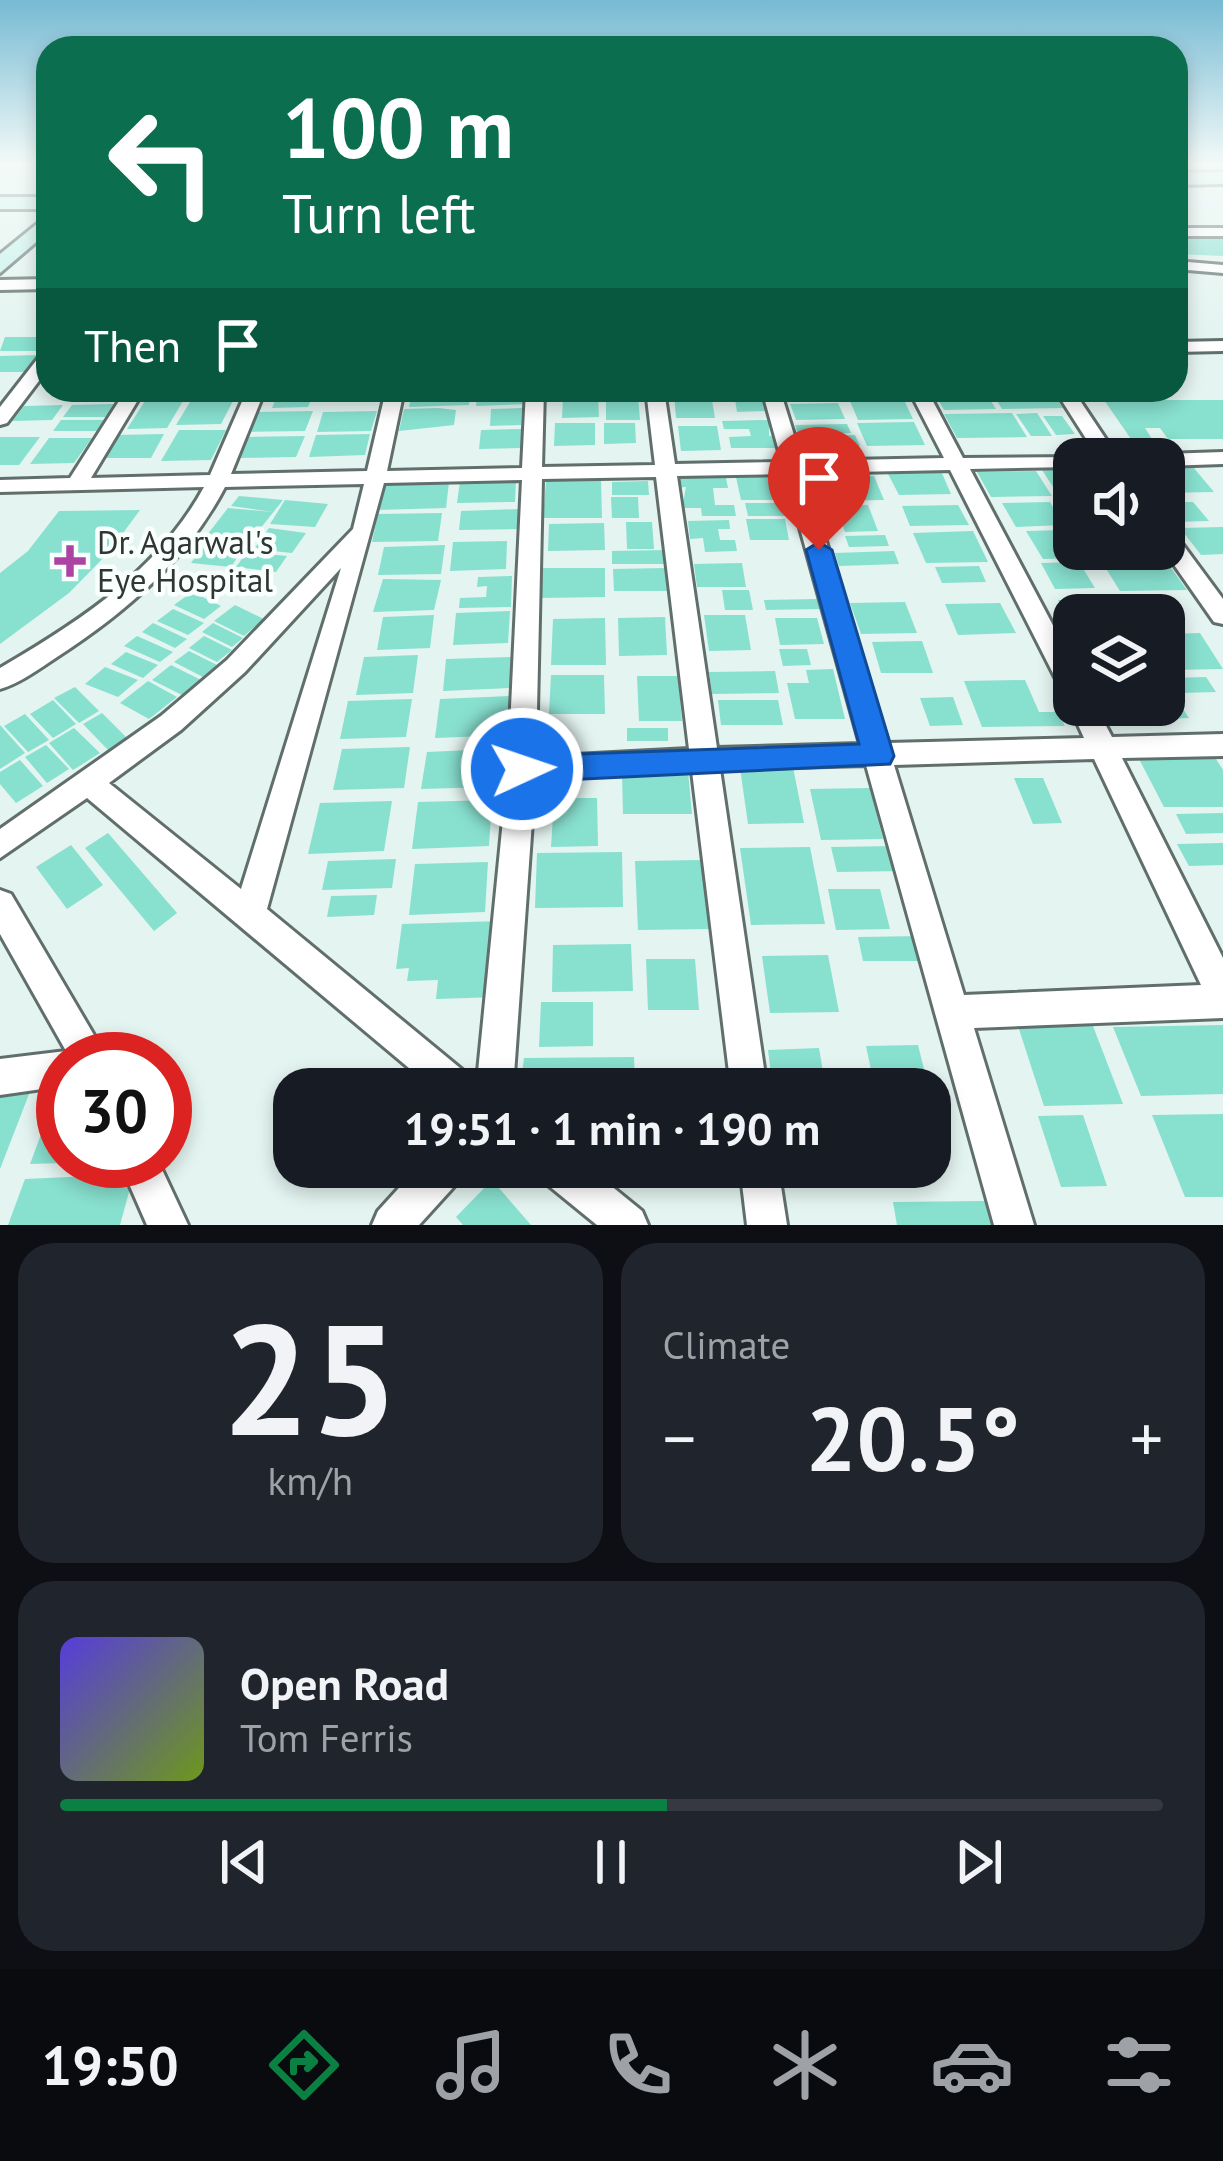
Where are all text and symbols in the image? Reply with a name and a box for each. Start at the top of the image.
text: 100 m [282,72,514,181]
icon: left [84,84,240,240]
text: Turn left [282,178,476,248]
icon: arrive [205,312,271,378]
text: Then [84,316,181,374]
pin [768,427,870,550]
map controls [1053,438,1185,726]
button: sound [1053,438,1185,570]
icon: arrive [786,445,852,511]
place label: Dr. Agarwal's Eye Hospital [97,520,274,601]
marker: Dr. Agarwal's Eye Hospital [54,545,86,577]
button: layers [1053,594,1185,726]
position arrow [459,706,585,832]
speed limit sign: 30 [36,1032,192,1188]
text: 19:51 · 1 min · 190 m [404,1099,820,1157]
text: 25 [222,1276,399,1478]
text: Climate [663,1319,790,1370]
text: 20.5° [805,1379,1020,1496]
text: − [663,1395,696,1480]
text: + [1130,1395,1163,1480]
text: km/h [268,1455,353,1506]
text: Open Road [240,1654,449,1712]
text: Tom Ferris [240,1712,413,1763]
icon: previous [211,1829,277,1895]
icon: pause [578,1829,644,1895]
icon: next [946,1829,1012,1895]
icon: directions [262,2023,346,2107]
icon: music [429,2023,513,2107]
icon: phone [596,2023,680,2107]
icon: climate [763,2023,847,2107]
icon: car [930,2023,1014,2107]
icon: filters [1097,2023,1181,2107]
text: 19:50 [42,2030,179,2100]

